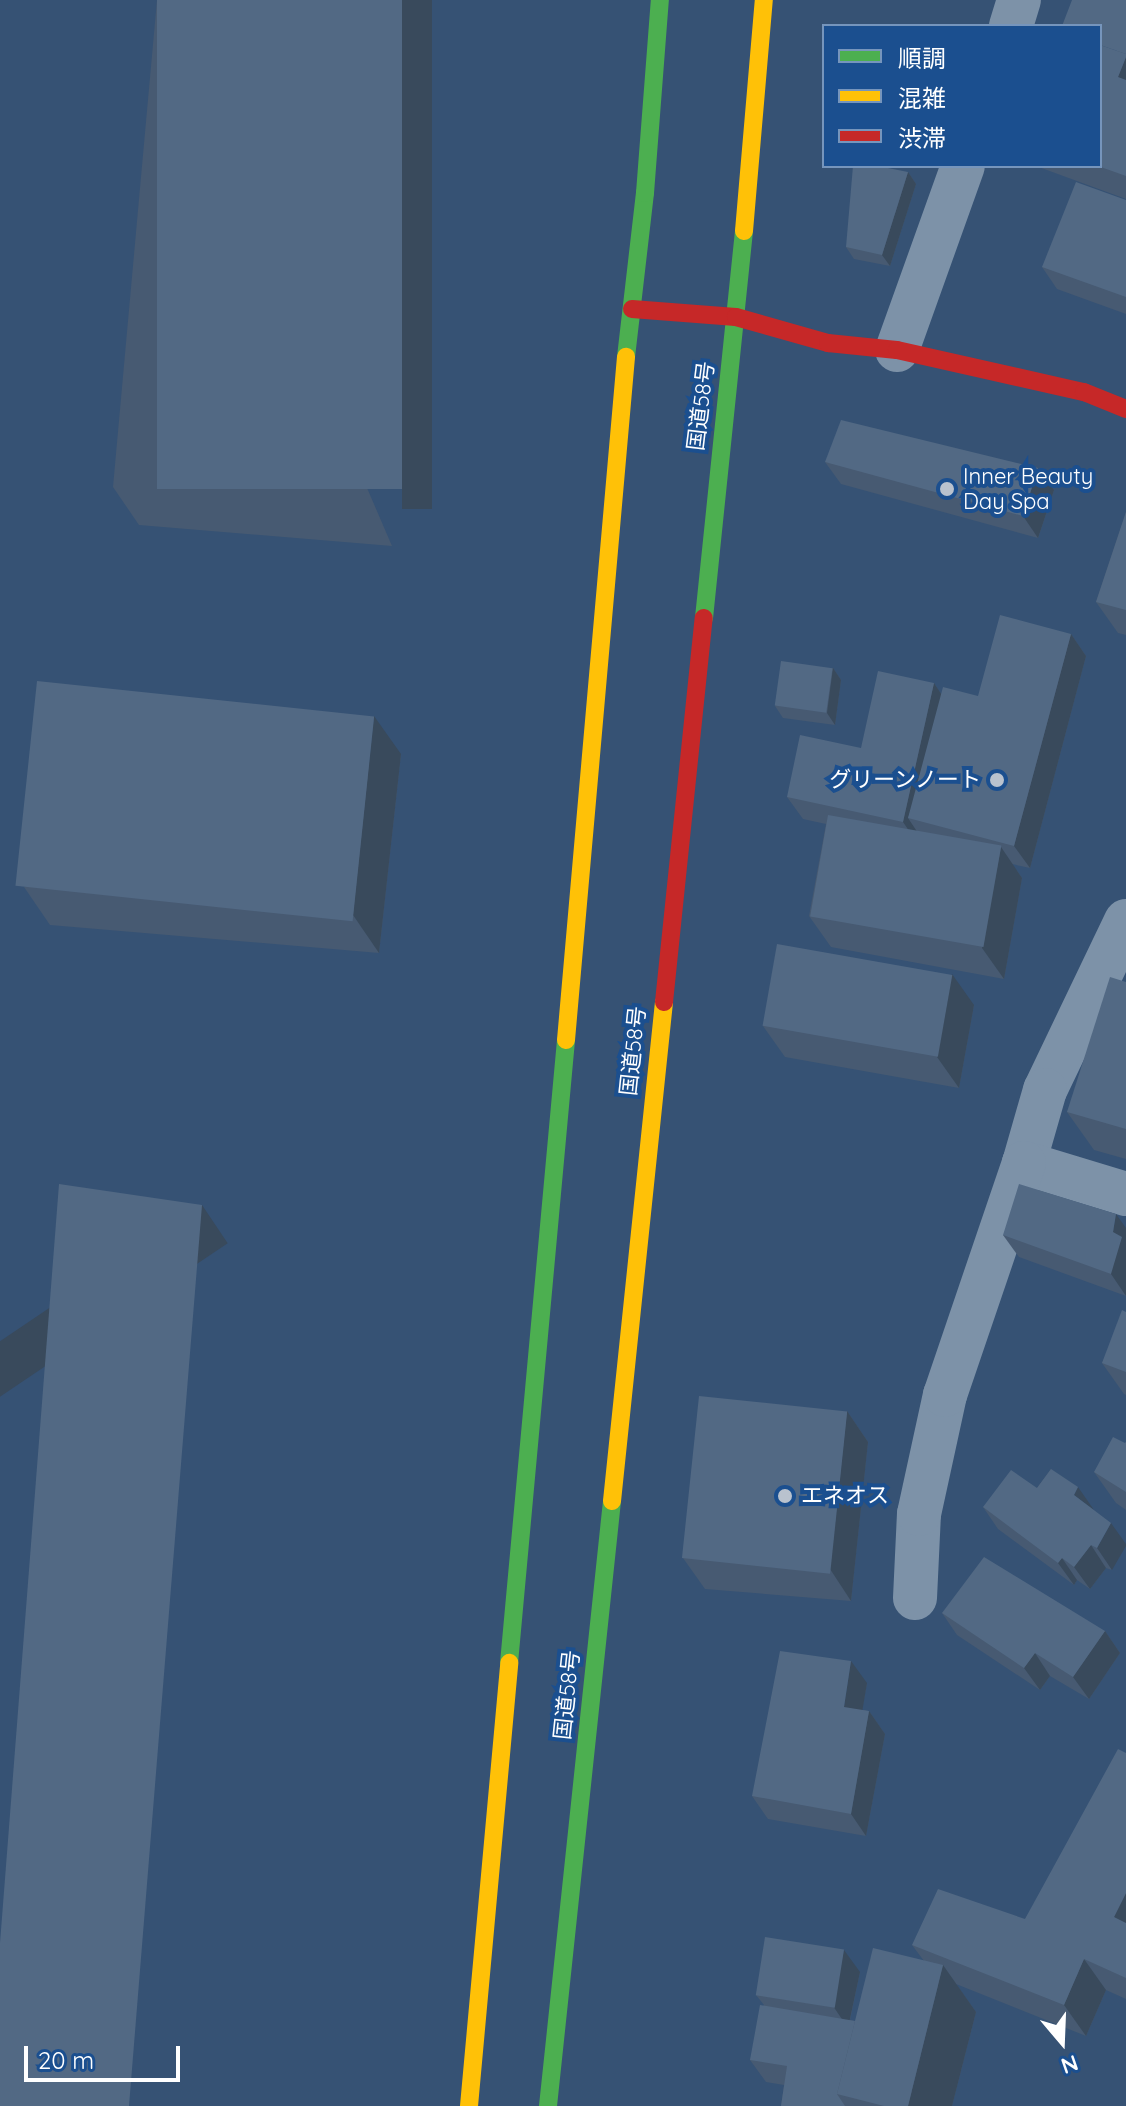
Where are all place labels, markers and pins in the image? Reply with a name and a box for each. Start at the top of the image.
place label: Inner Beauty Day Spa [963,463,1093,514]
marker: Inner Beauty Day Spa [938,480,956,498]
place label: グリーンノート [827,767,981,793]
marker: グリーンノート [988,771,1006,789]
place label: エネオス [801,1483,889,1509]
marker: エネオス [776,1487,794,1505]

